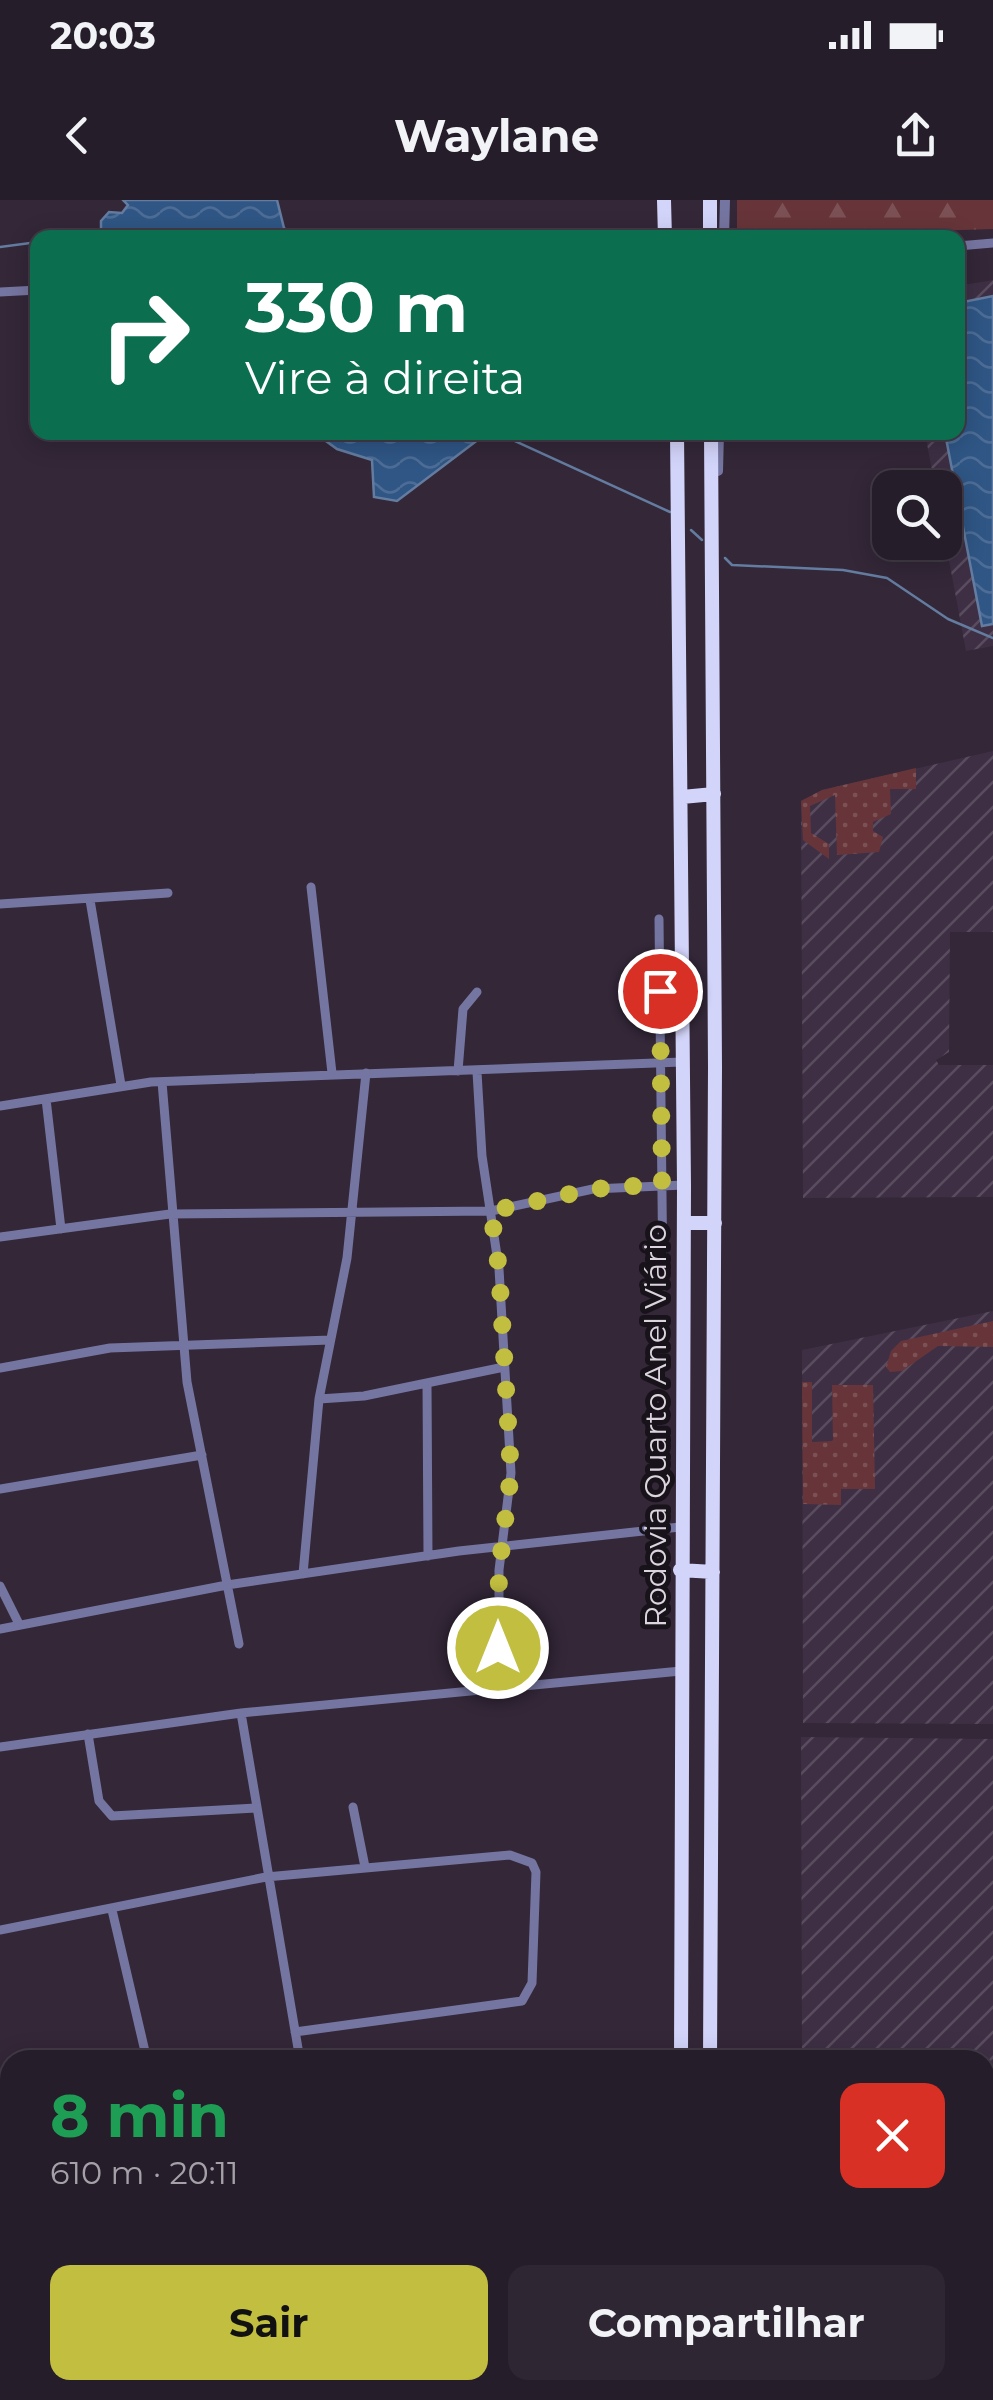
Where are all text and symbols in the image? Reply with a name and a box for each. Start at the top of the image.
text: 20:03 [50,12,156,59]
icon: back [50,108,105,163]
text: Waylane [394,108,599,163]
icon: share [888,108,943,163]
text: 330 m [245,264,468,350]
icon: right [80,270,210,400]
text: Vire à direita [245,350,525,405]
map controls [872,470,962,560]
button: search [872,470,962,560]
pin [618,949,703,1034]
icon: arrive [633,964,688,1019]
street label: Rodovia Quarto Anel Viário [637,1224,674,1628]
position arrow [446,1596,550,1700]
text: 8 min [50,2079,229,2152]
button: close [840,2083,945,2188]
text: 610 m · 20:11 [50,2153,239,2192]
button: Sair [50,2265,488,2380]
button: Compartilhar [508,2265,945,2380]

